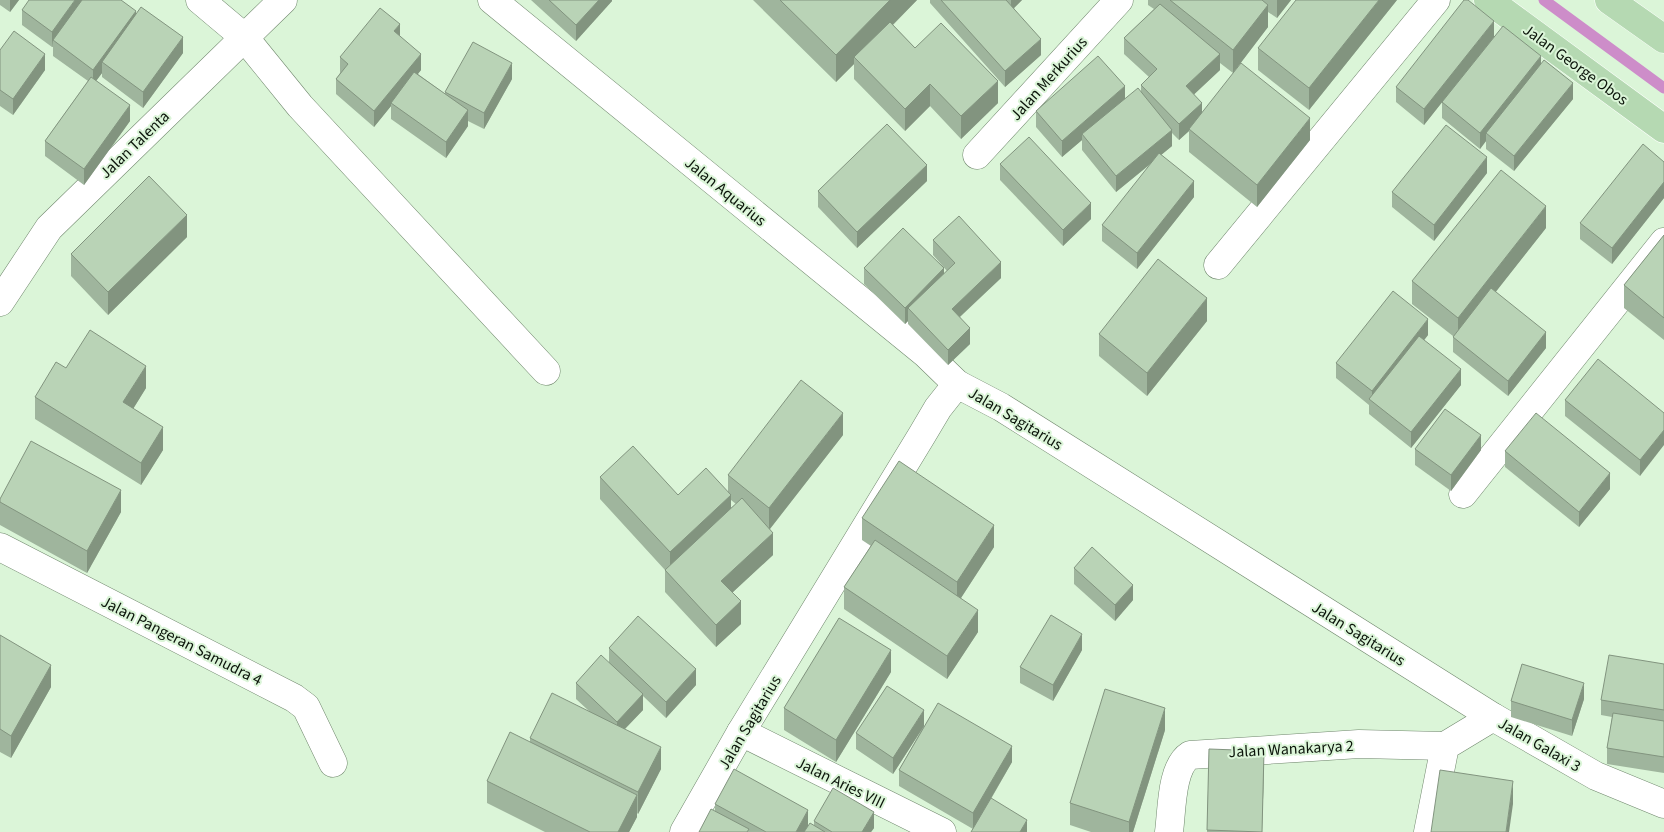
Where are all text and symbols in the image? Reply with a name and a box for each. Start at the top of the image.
street label: Jalan George Obos [1518,19,1633,111]
street label: Jalan Merkurius [1005,32,1093,126]
street label: Jalan Talenta [95,106,174,184]
street label: Jalan Aquarius [680,152,771,232]
street label: Jalan Sagitarius [964,382,1067,456]
street label: Jalan Pangeran Samudra 4 [97,591,266,691]
street label: Jalan Sagitarius [1307,596,1410,672]
street label: Jalan Sagitarius [713,671,787,774]
street label: Jalan Galaxi 3 [1494,712,1585,777]
street label: Jalan Wanakarya 2 [1228,735,1354,763]
street label: Jalan Aries VIII [792,752,889,814]

